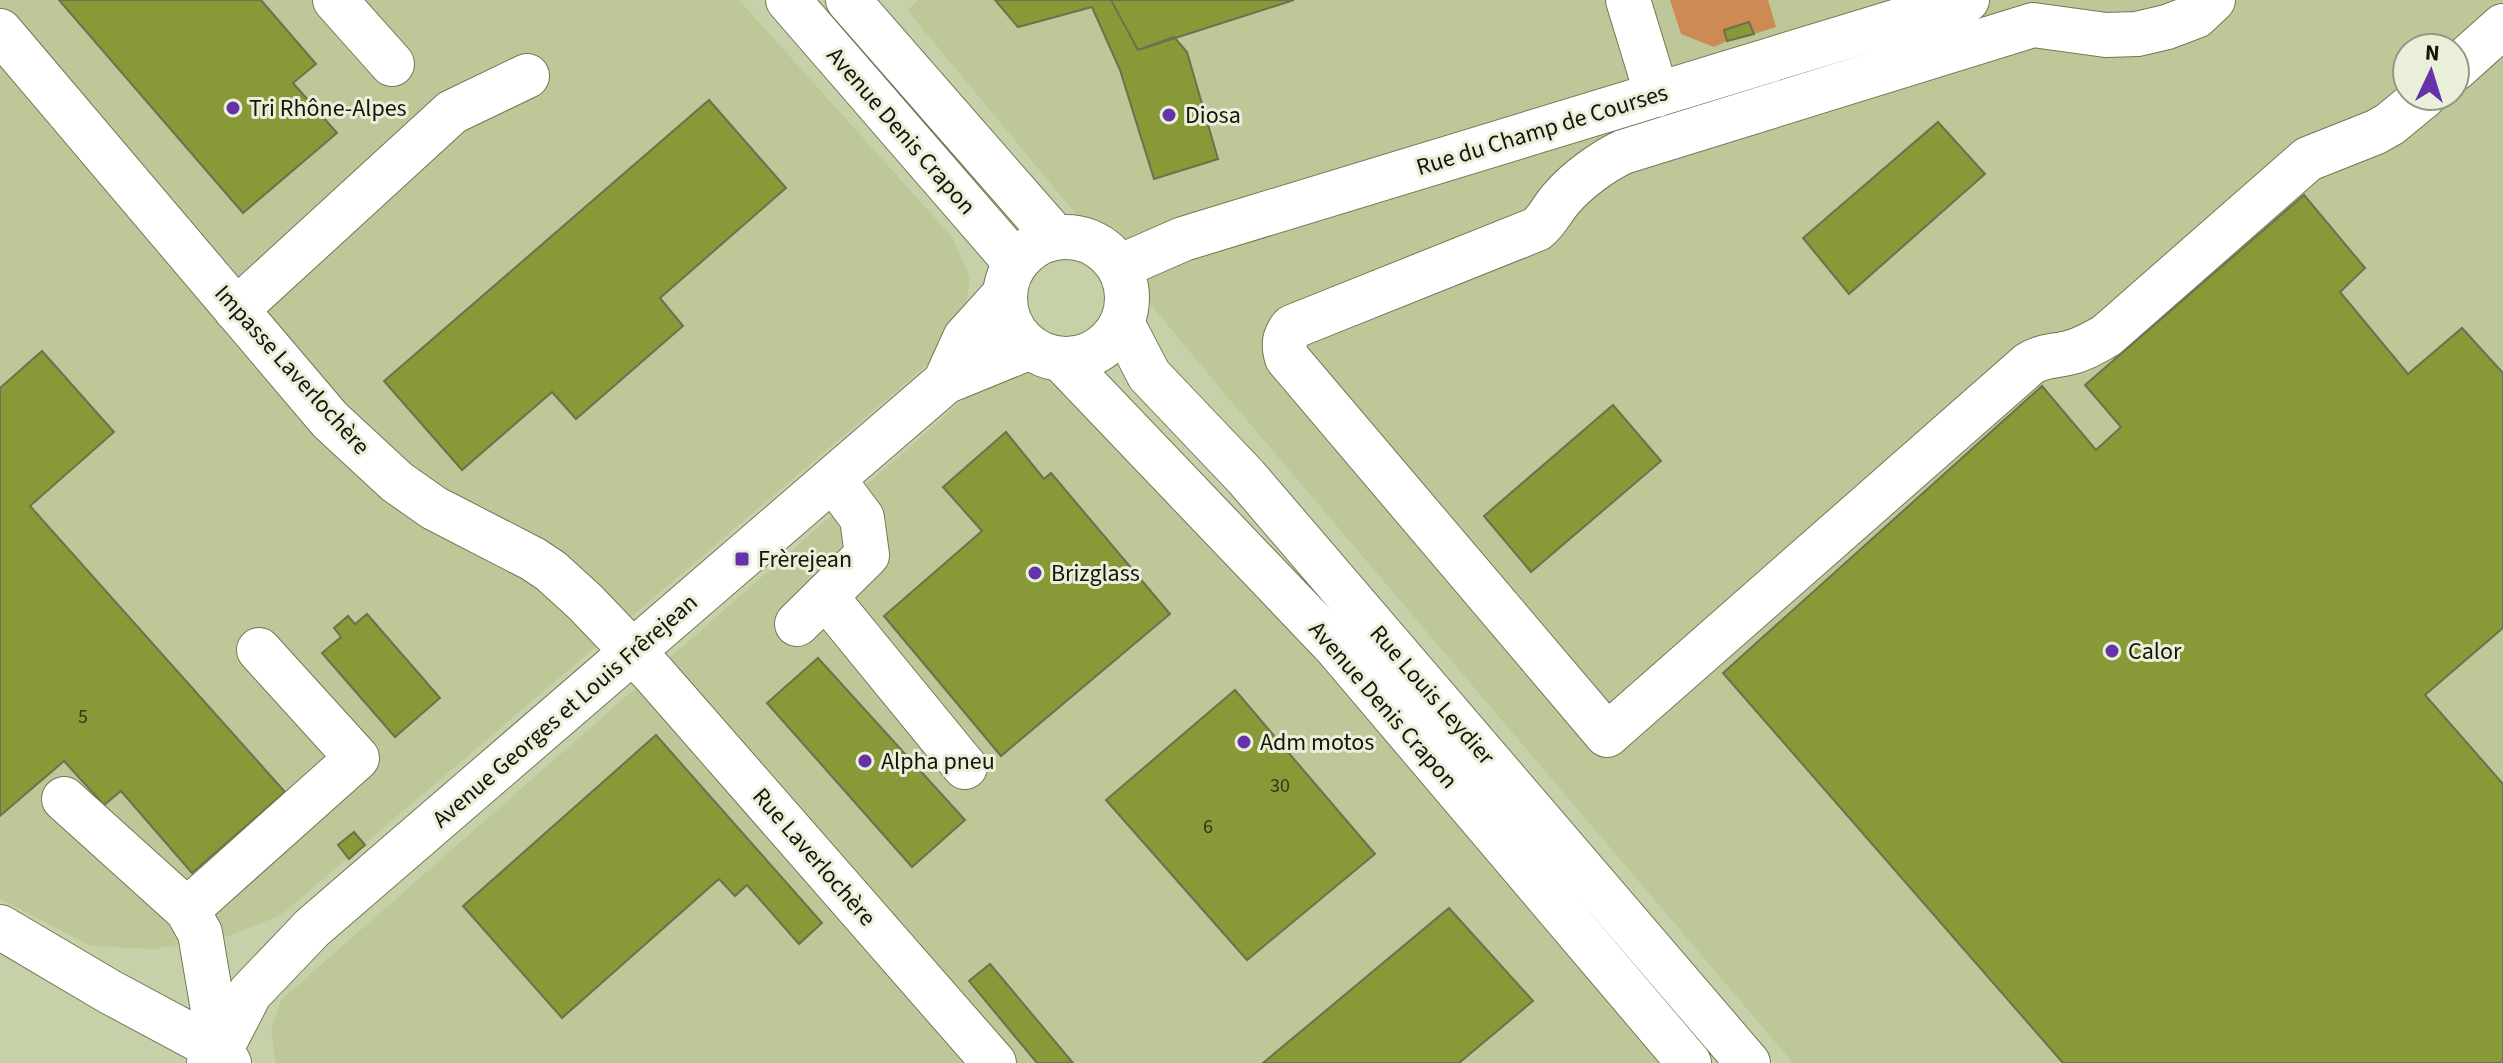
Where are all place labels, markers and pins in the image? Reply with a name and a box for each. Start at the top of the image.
place label: Tri Rhône-Alpes [249,91,407,126]
place label: Diosa [1185,98,1241,133]
marker: Tri Rhône-Alpes [224,99,242,117]
marker: Diosa [1160,106,1178,124]
place label: Frèrejean [758,542,852,577]
marker: Frèrejean [733,550,751,568]
place label: Brizglass [1051,556,1140,591]
marker: Brizglass [1026,564,1044,582]
place label: Calor [2128,634,2182,669]
marker: Calor [2103,642,2121,660]
place label: Adm motos [1260,725,1374,760]
marker: Adm motos [1235,733,1253,751]
place label: Alpha pneu [881,744,995,779]
marker: Alpha pneu [856,752,874,770]

